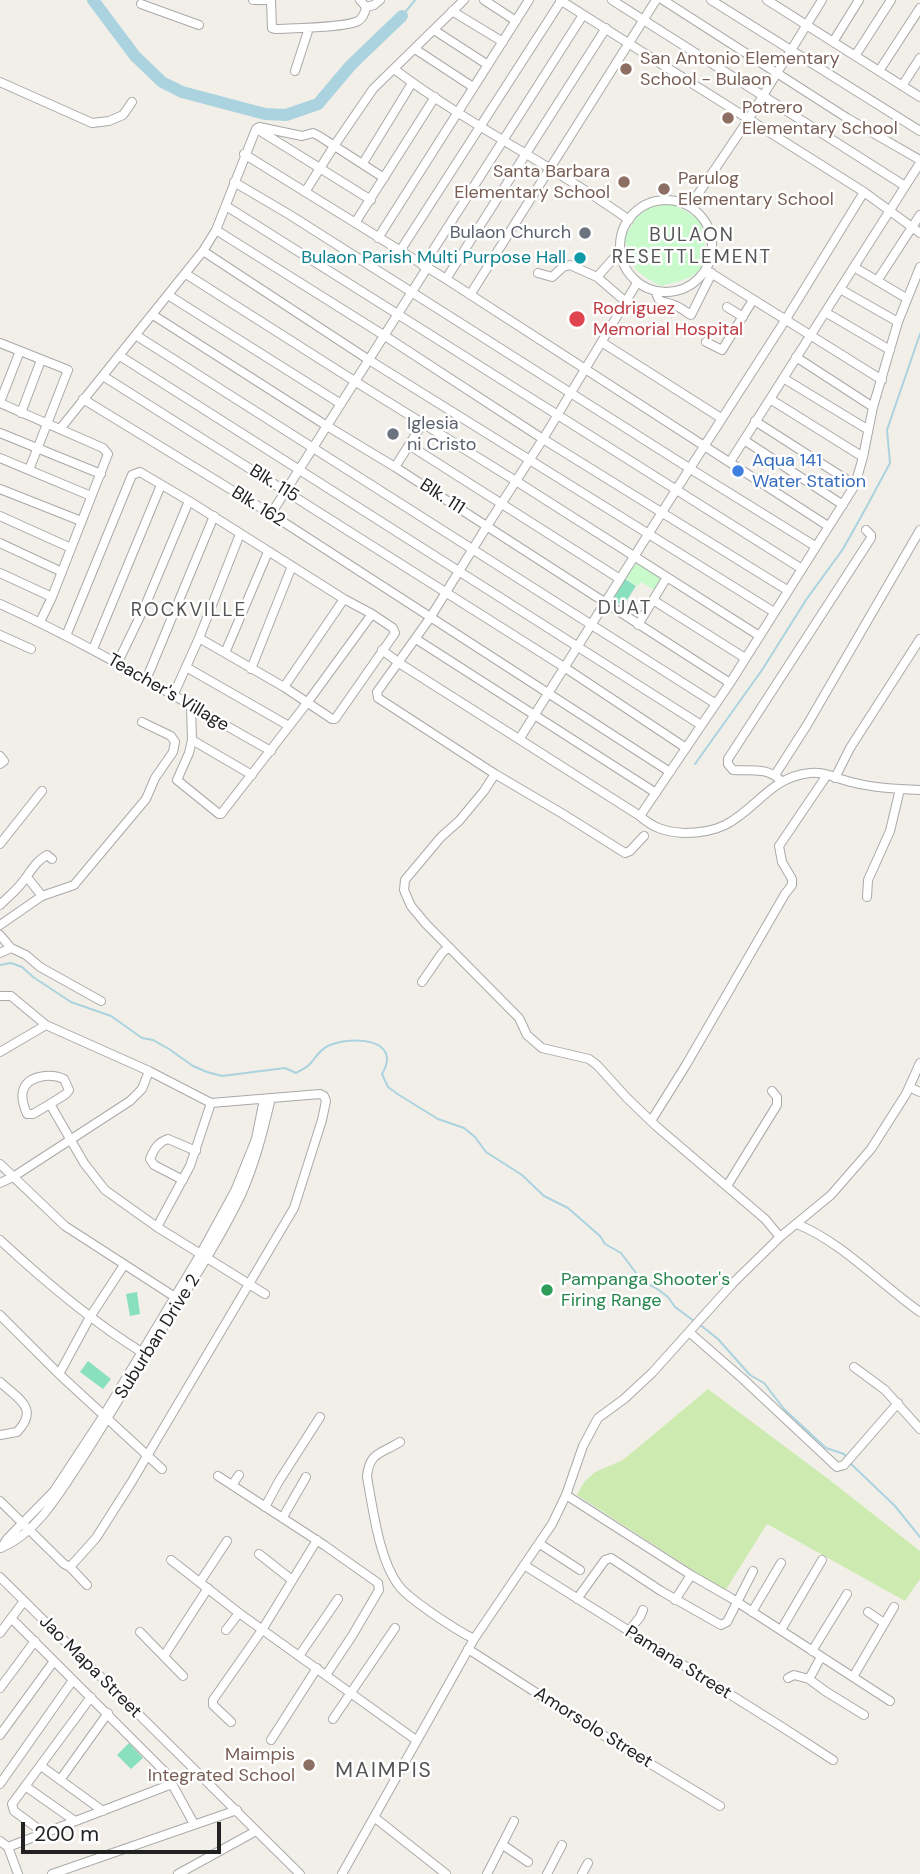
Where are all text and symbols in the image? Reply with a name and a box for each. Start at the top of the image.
place label: San Antonio Elementary School - Bulaon [640,48,840,90]
marker: San Antonio Elementary School - Bulaon [618,61,634,77]
place label: Potrero Elementary School [742,97,898,140]
marker: Potrero Elementary School [720,110,736,126]
place label: Santa Barbara Elementary School [454,161,610,204]
place label: Parulog Elementary School [678,168,834,210]
marker: Santa Barbara Elementary School [616,174,632,190]
marker: Parulog Elementary School [656,181,672,197]
place label: Bulaon Church [450,222,571,244]
marker: Bulaon Church [577,225,593,241]
district label: BULAON RESETTLEMENT [613,225,771,269]
place label: Bulaon Parish Multi Purpose Hall [301,247,566,269]
marker: Bulaon Parish Multi Purpose Hall [572,250,588,266]
place label: Rodriguez Memorial Hospital [593,298,743,340]
marker: Rodriguez Memorial Hospital [567,309,587,329]
place label: Iglesia ni Cristo [407,413,476,456]
marker: Iglesia ni Cristo [385,426,401,442]
place label: Aqua 141 Water Station [752,450,866,492]
street label: Blk. 115 [245,460,303,508]
marker: Aqua 141 Water Station [730,463,746,479]
street label: Blk. 111 [416,475,468,519]
street label: Blk. 162 [227,482,289,532]
district label: DUAT [598,598,652,620]
district label: ROCKVILLE [132,600,246,622]
street label: Teacher's Village [103,649,233,737]
place label: Pampanga Shooter's Firing Range [561,1269,730,1312]
street label: Suburban Drive 2 [111,1271,205,1403]
marker: Pampanga Shooter's Firing Range [539,1282,555,1298]
street label: Jao Mapa Street [34,1611,146,1723]
street label: Pamana Street [621,1622,735,1704]
street label: Amorsolo Street [530,1683,656,1773]
place label: Maimpis Integrated School [148,1744,295,1786]
marker: Maimpis Integrated School [301,1757,317,1773]
district label: MAIMPIS [336,1758,432,1784]
scale bar [24,1808,224,1852]
text: 200 m [34,1820,99,1848]

